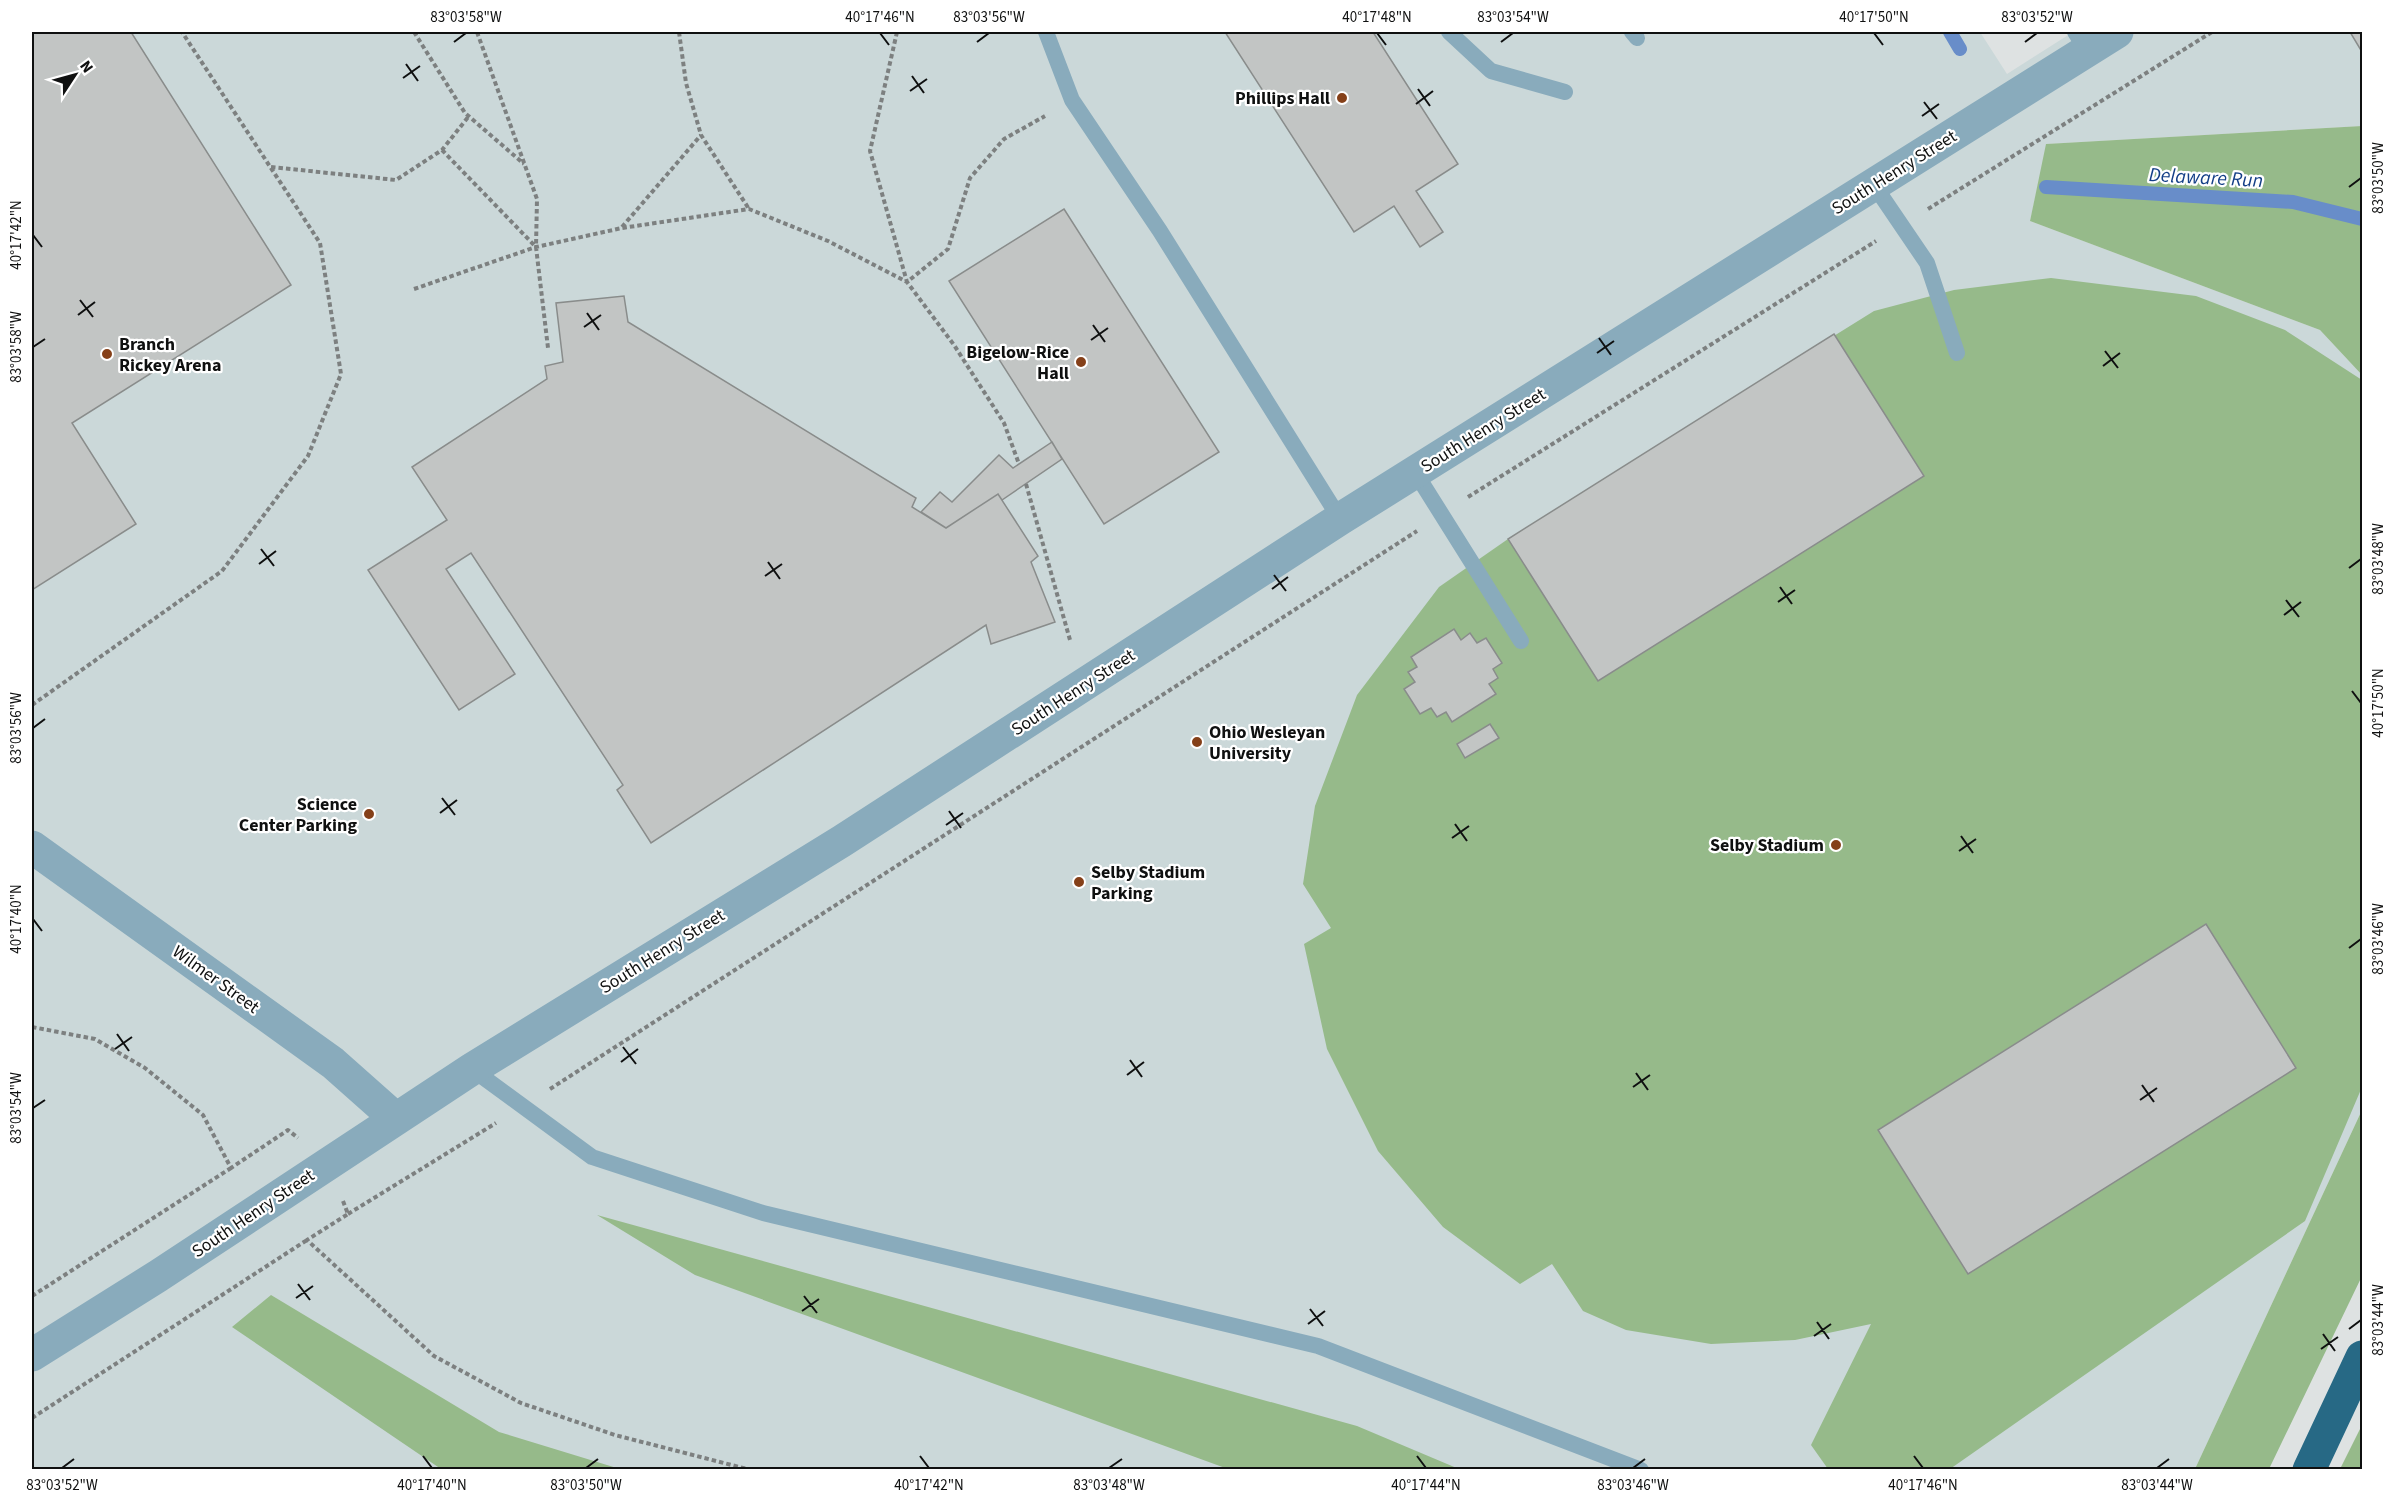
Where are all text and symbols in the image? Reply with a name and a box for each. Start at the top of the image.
text: 83°03'58"W [430,7,502,28]
text: 40°17'46"N [845,7,915,28]
text: 83°03'56"W [953,7,1025,28]
text: 40°17'48"N [1342,7,1412,28]
text: 83°03'54"W [1477,7,1549,28]
text: 40°17'50"N [1839,7,1909,28]
text: 83°03'52"W [2001,7,2073,28]
north arrow [45,45,105,105]
text: N [74,56,98,78]
place label: Phillips Hall [1235,86,1330,111]
marker: Phillips Hall [1335,91,1349,105]
street label: South Henry Street [1827,124,1962,221]
text: 83°03'50"W [2368,142,2389,214]
water label: Delaware Run [2148,161,2264,195]
text: 40°17'42"N [6,200,27,270]
text: 83°03'58"W [6,311,27,383]
place label: Branch Rickey Arena [119,332,221,378]
place label: Bigelow-Rice Hall [966,340,1069,386]
marker: Branch Rickey Arena [100,347,114,361]
marker: Bigelow-Rice Hall [1074,355,1088,369]
street label: South Henry Street [1416,382,1551,479]
text: 83°03'48"W [2368,523,2389,595]
street label: South Henry Street [1007,643,1140,742]
text: 40°17'50"N [2368,668,2389,738]
text: 83°03'56"W [6,692,27,764]
place label: Ohio Wesleyan University [1209,720,1325,766]
marker: Ohio Wesleyan University [1190,735,1204,749]
place label: Science Center Parking [239,792,357,838]
marker: Science Center Parking [362,807,376,821]
place label: Selby Stadium [1710,833,1824,858]
marker: Selby Stadium [1829,838,1843,852]
place label: Selby Stadium Parking [1091,860,1205,906]
marker: Selby Stadium Parking [1072,875,1086,889]
text: 40°17'40"N [6,884,27,954]
street label: South Henry Street [595,903,730,1000]
text: 83°03'46"W [2368,903,2389,975]
street label: Wilmer Street [167,939,264,1019]
text: 83°03'54"W [6,1072,27,1144]
street label: South Henry Street [187,1163,320,1264]
text: 83°03'44"W [2368,1284,2389,1356]
text: 83°03'52"W [26,1475,98,1496]
text: 40°17'40"N [397,1475,467,1496]
text: 83°03'50"W [550,1475,622,1496]
text: 40°17'42"N [894,1475,964,1496]
text: 83°03'48"W [1073,1475,1145,1496]
text: 40°17'44"N [1391,1475,1461,1496]
text: 83°03'46"W [1597,1475,1669,1496]
text: 40°17'46"N [1888,1475,1958,1496]
text: 83°03'44"W [2121,1475,2193,1496]

